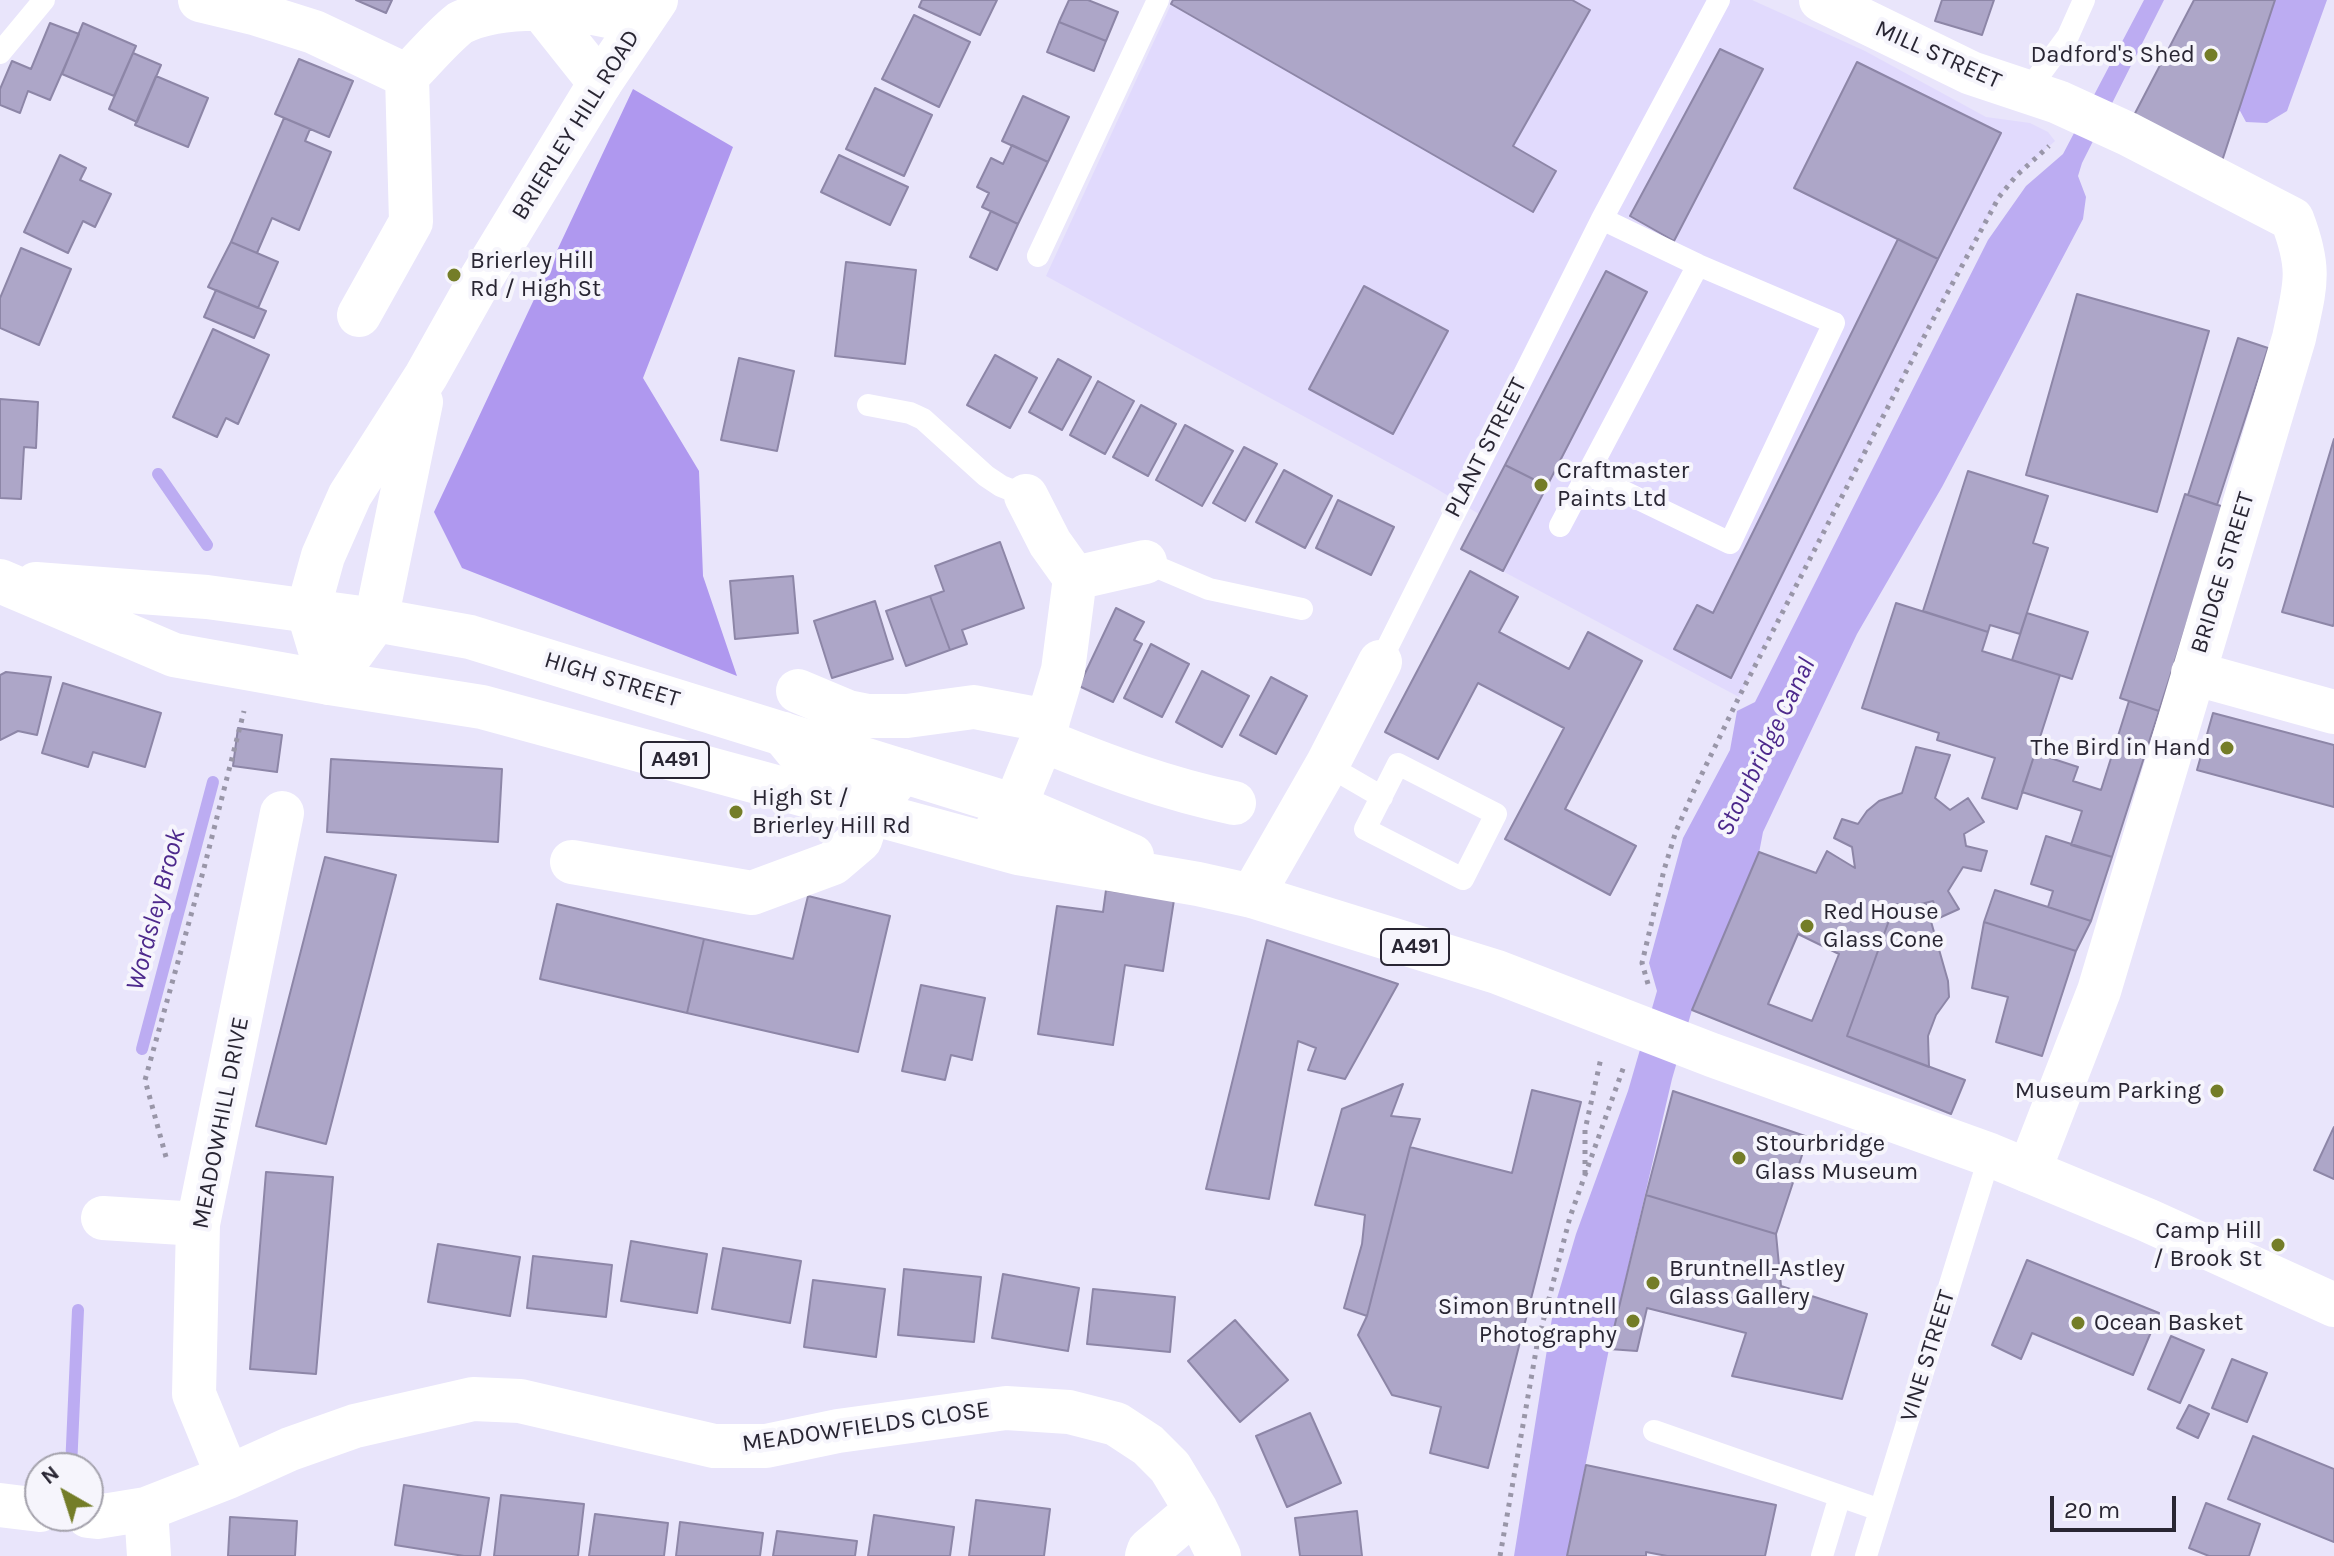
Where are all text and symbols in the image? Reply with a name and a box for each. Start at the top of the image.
street label: MILL STREET [1870,14,2006,96]
street label: BRIERLEY HILL ROAD [506,25,646,225]
place label: Dadford's Shed [2030,41,2195,69]
marker: Dadford's Shed [2202,46,2220,64]
place label: Brierley Hill Rd / High St [470,247,601,303]
marker: Brierley Hill Rd / High St [445,266,463,284]
street label: PLANT STREET [1439,373,1533,523]
place label: Craftmaster Paints Ltd [1557,457,1689,513]
marker: Craftmaster Paints Ltd [1532,476,1550,494]
street label: BRIDGE STREET [2185,489,2261,657]
street label: HIGH STREET [541,646,683,714]
water label: Stourbridge Canal [1709,653,1823,841]
place label: The Bird in Hand [2031,734,2211,762]
marker: The Bird in Hand [2218,739,2236,757]
road number: A491 [641,742,709,778]
place label: High St / Brierley Hill Rd [752,784,911,840]
marker: High St / Brierley Hill Rd [727,803,745,821]
water label: Wordsley Brook [119,826,193,994]
place label: Red House Glass Cone [1823,898,1944,954]
marker: Red House Glass Cone [1798,917,1816,935]
road number: A491 [1381,929,1449,965]
street label: MEADOWHILL DRIVE [186,1014,256,1232]
place label: Museum Parking [2015,1077,2201,1105]
marker: Museum Parking [2208,1082,2226,1100]
place label: Stourbridge Glass Museum [1755,1130,1918,1186]
marker: Stourbridge Glass Museum [1730,1149,1748,1167]
place label: Camp Hill / Brook St [2153,1217,2262,1273]
marker: Camp Hill / Brook St [2269,1236,2287,1254]
place label: Bruntnell-Astley Glass Gallery [1669,1255,1845,1311]
marker: Bruntnell-Astley Glass Gallery [1644,1274,1662,1292]
street label: VINE STREET [1894,1287,1962,1425]
place label: Simon Bruntnell Photography [1438,1293,1617,1349]
place label: Ocean Basket [2094,1309,2243,1337]
marker: Simon Bruntnell Photography [1624,1312,1642,1330]
marker: Ocean Basket [2069,1314,2087,1332]
street label: MEADOWFIELDS CLOSE [740,1395,992,1459]
north arrow [24,1452,104,1532]
text: N [36,1460,64,1490]
scale bar [2054,1480,2180,1530]
text: 20 m [2064,1496,2120,1524]

